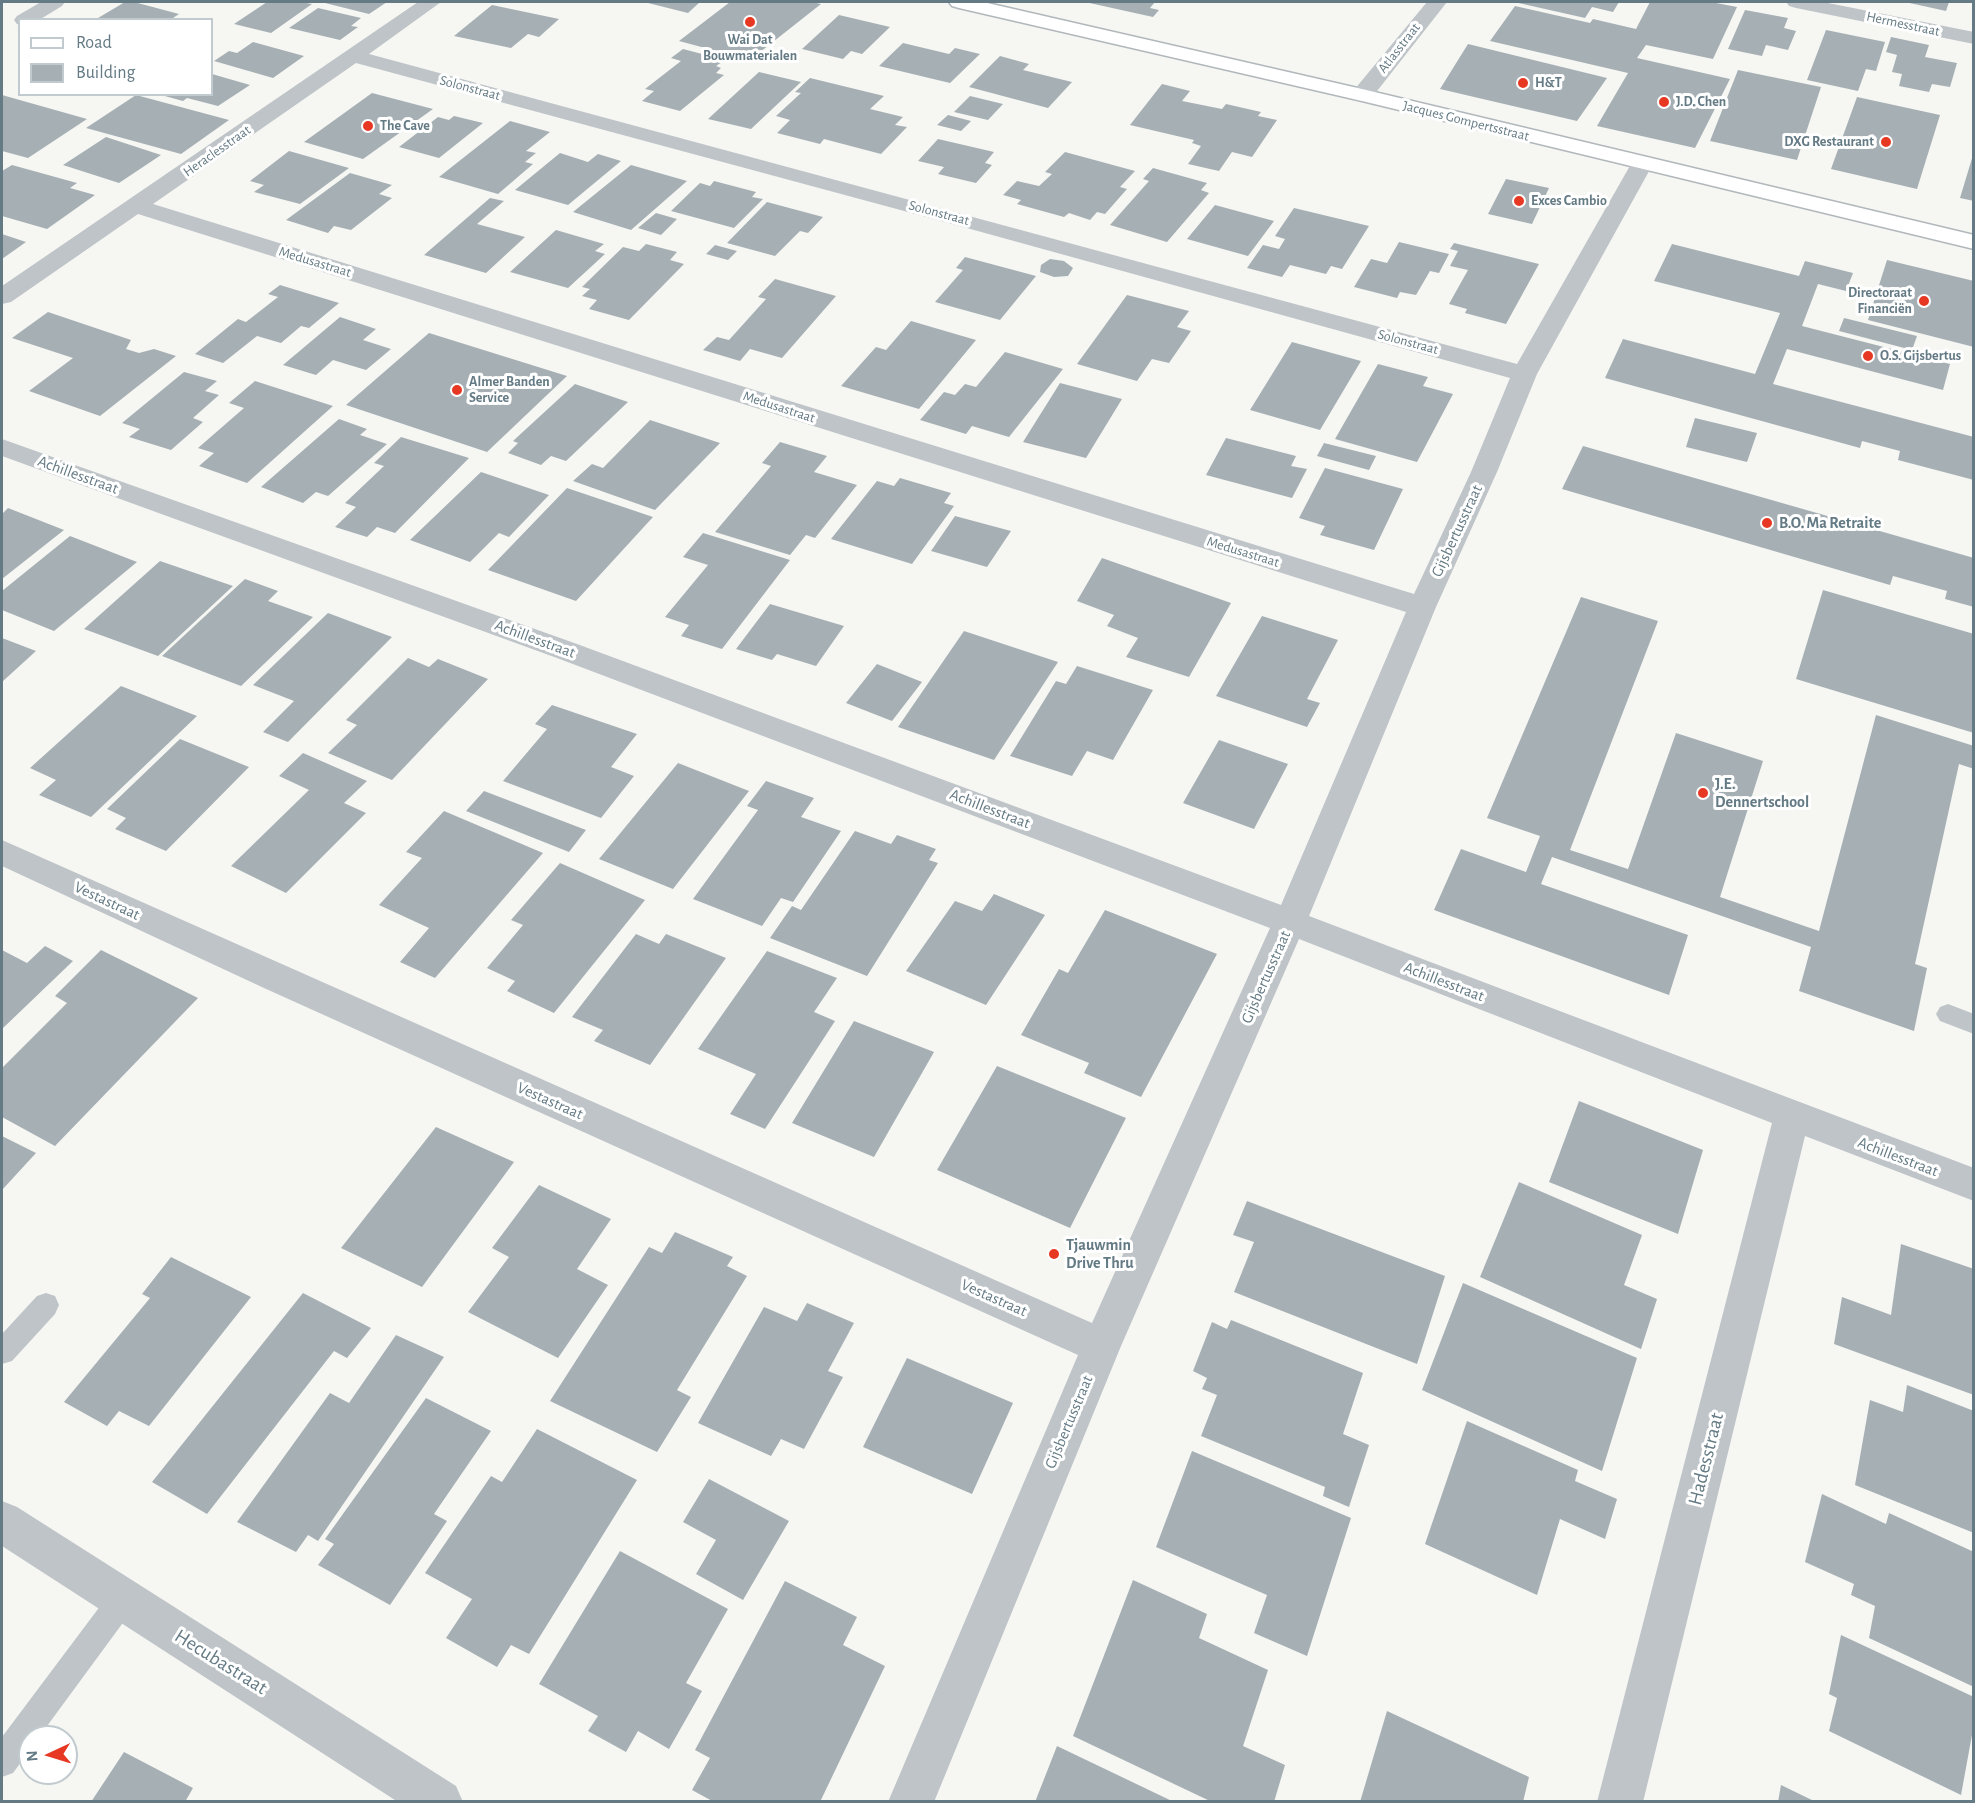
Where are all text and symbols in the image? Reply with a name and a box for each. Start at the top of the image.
street label: Hermesstraat [1865,8,1941,40]
marker: Wai Dat Bouwmaterialen [743,15,757,29]
legend [18,18,213,96]
street label: Atlasstraat [1374,20,1424,76]
place label: Wai Dat Bouwmaterialen [703,32,797,64]
text: Road [76,34,112,52]
text: Building [76,64,135,82]
street label: Solonstraat [438,72,502,104]
place label: H&T [1535,75,1562,91]
marker: H&T [1516,76,1530,90]
place label: J.D. Chen [1676,94,1726,110]
marker: J.D. Chen [1657,95,1671,109]
street label: Jacques Gompertsstraat [1401,97,1531,145]
place label: The Cave [380,118,430,134]
marker: The Cave [361,119,375,133]
street label: Heraclesstraat [180,122,254,180]
place label: DXG Restaurant [1784,134,1874,150]
marker: DXG Restaurant [1879,135,1893,149]
place label: Exces Cambio [1531,193,1607,209]
marker: Exces Cambio [1512,194,1526,208]
street label: Solonstraat [907,197,971,229]
street label: Medusastraat [277,243,353,281]
place label: Directoraat Financiën [1848,285,1912,318]
marker: Directoraat Financiën [1917,294,1931,308]
street label: Solonstraat [1376,326,1440,358]
place label: O.S. Gijsbertus [1880,348,1961,364]
marker: O.S. Gijsbertus [1861,349,1875,363]
place label: Almer Banden Service [469,374,550,406]
marker: Almer Banden Service [450,383,464,397]
street label: Medusastraat [741,387,817,427]
street label: Achillesstraat [35,452,121,498]
street label: Gijsbertusstraat [1427,482,1487,580]
place label: B.O. Ma Retraite [1779,513,1881,533]
marker: B.O. Ma Retraite [1760,516,1774,530]
street label: Medusastraat [1205,533,1281,571]
street label: Achillesstraat [492,616,578,662]
place label: J.E. Dennertschool [1715,774,1809,812]
street label: Achillesstraat [947,785,1033,833]
marker: J.E. Dennertschool [1696,786,1710,800]
street label: Vestastraat [71,878,143,924]
street label: Gijsbertusstraat [1237,928,1295,1026]
street label: Achillesstraat [1401,958,1487,1006]
street label: Vestastraat [514,1078,586,1124]
street label: Achillesstraat [1855,1133,1941,1181]
place label: Tjauwmin Drive Thru [1066,1235,1134,1273]
marker: Tjauwmin Drive Thru [1047,1247,1061,1261]
street label: Vestastraat [958,1275,1030,1321]
street label: Gijsbertusstraat [1041,1372,1097,1472]
street label: Hadesstraat [1683,1410,1729,1508]
street label: Hecubastraat [170,1624,272,1700]
north arrow [18,1725,78,1785]
text: N [24,1750,40,1762]

